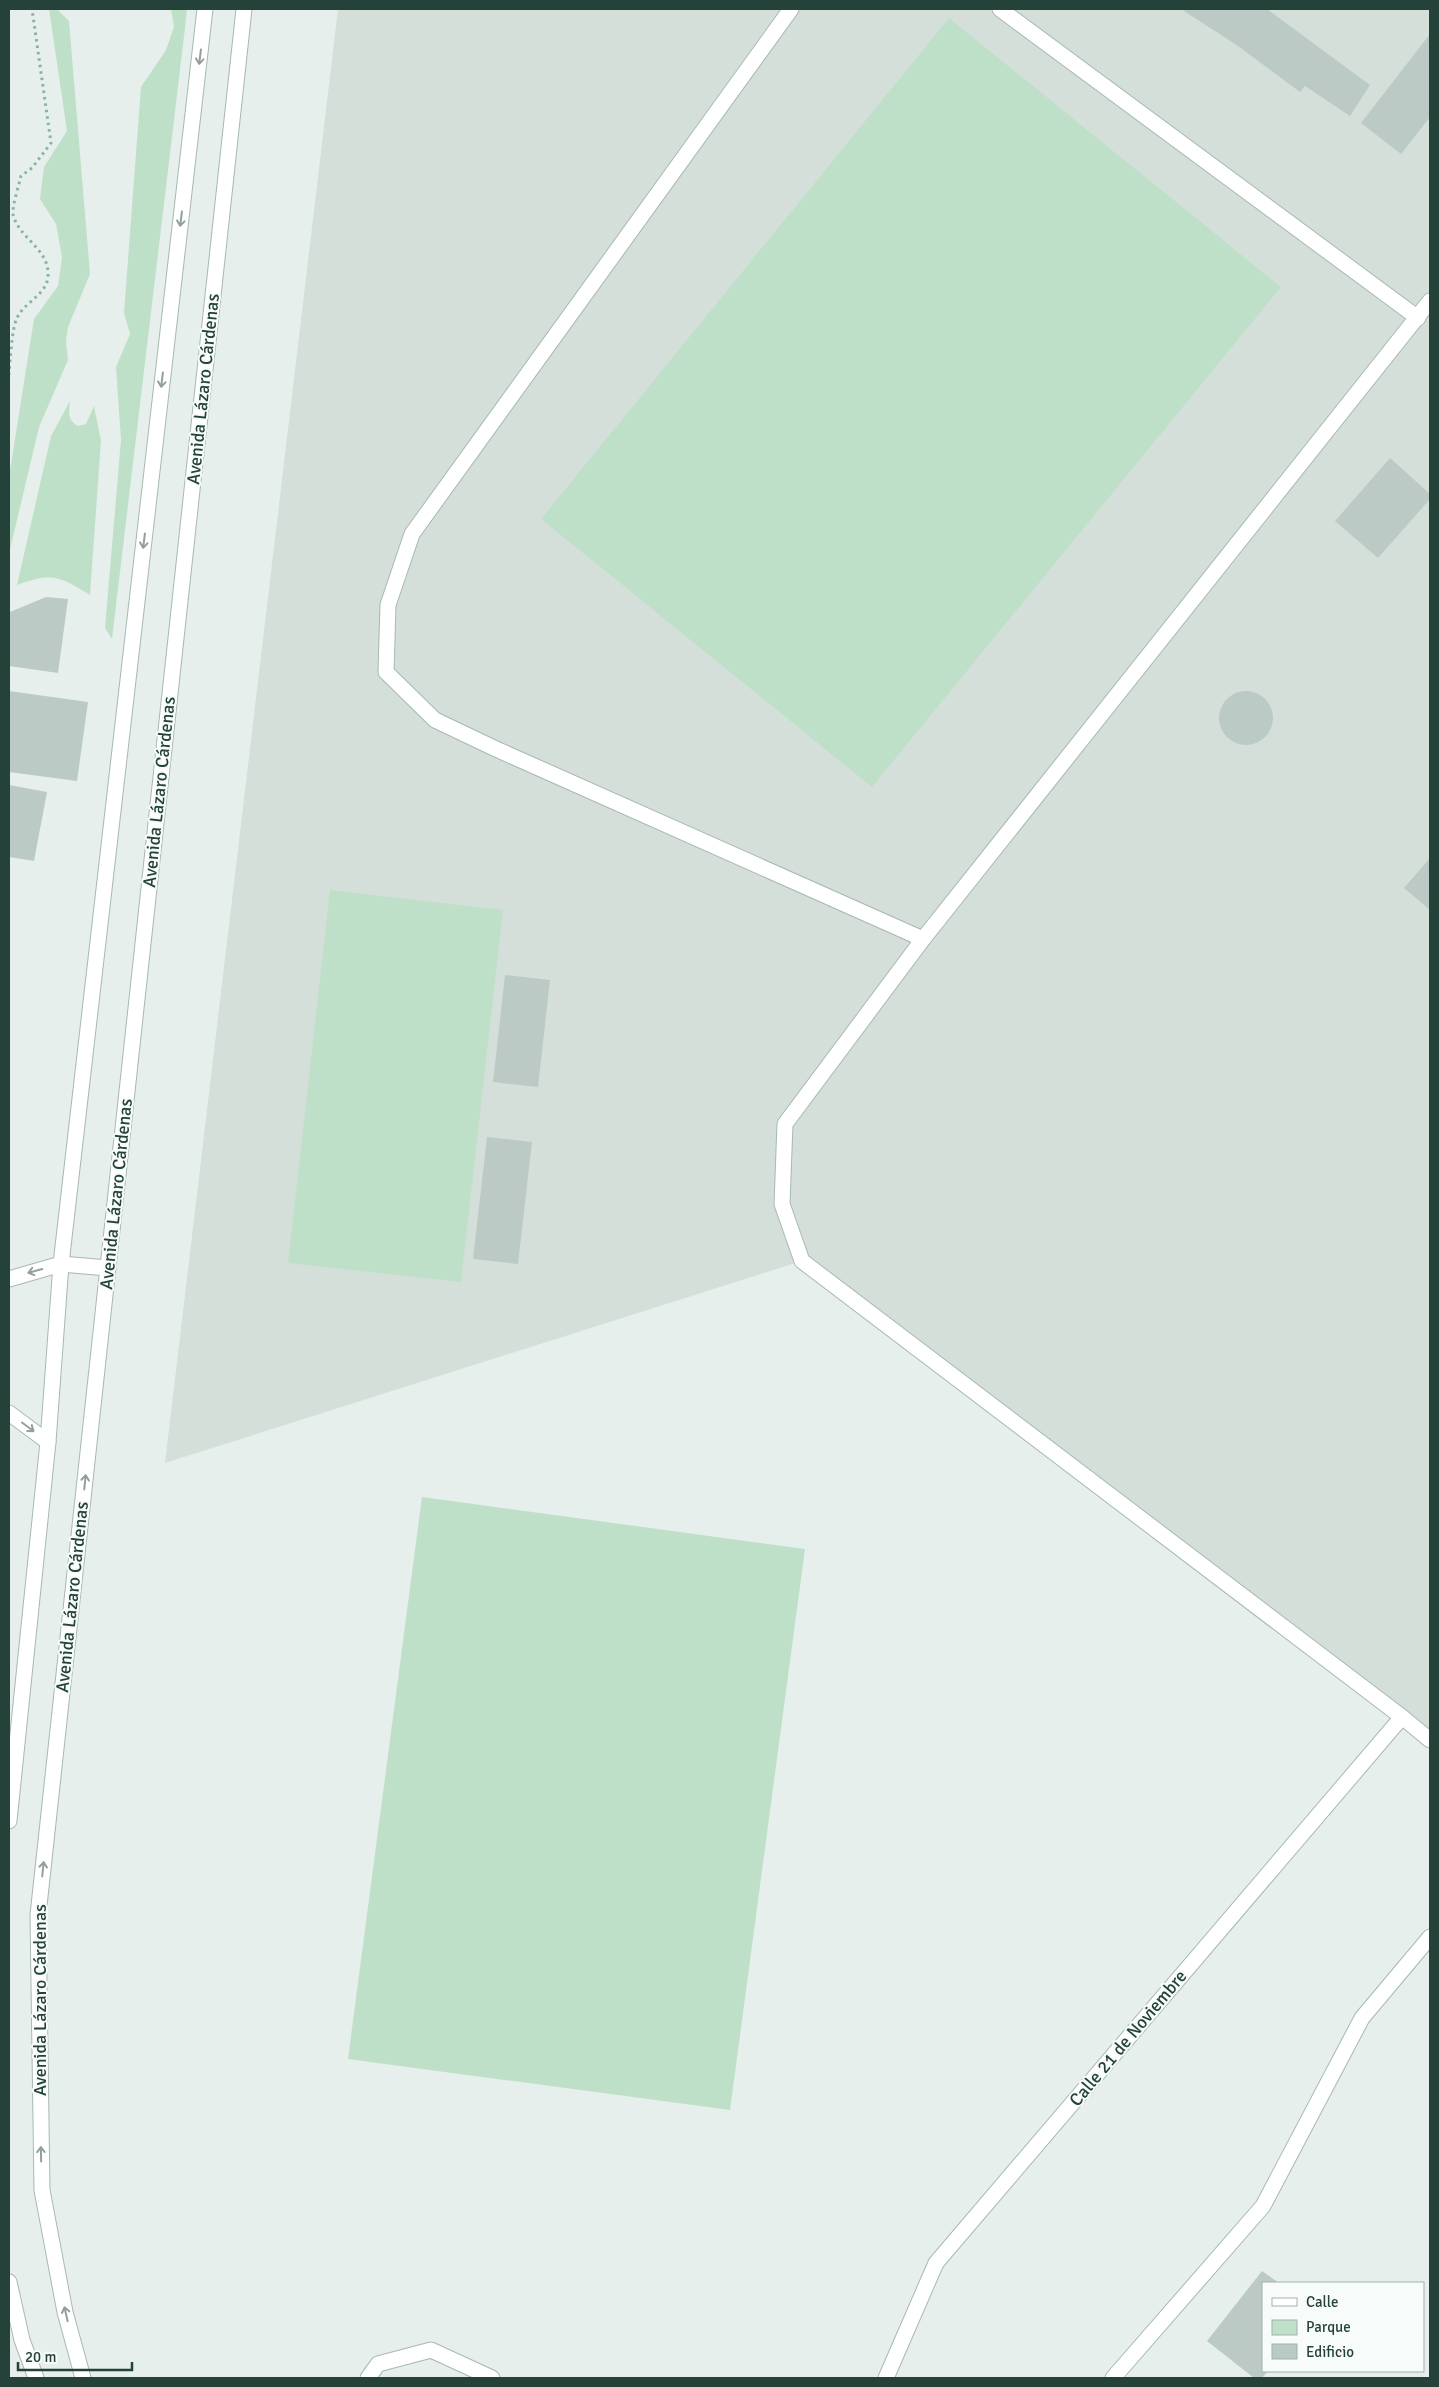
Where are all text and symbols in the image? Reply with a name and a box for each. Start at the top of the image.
one-way arrow [195,49,205,65]
one-way arrow [176,210,186,226]
street label: Avenida Lázaro Cárdenas [182,292,224,486]
one-way arrow [157,372,167,388]
one-way arrow [139,533,149,549]
street label: Avenida Lázaro Cárdenas [138,695,180,889]
street label: Avenida Lázaro Cárdenas [95,1097,137,1291]
one-way arrow [27,1267,43,1277]
one-way arrow [21,1422,34,1433]
one-way arrow [80,1474,90,1490]
street label: Avenida Lázaro Cárdenas [51,1500,93,1694]
one-way arrow [38,1862,48,1878]
street label: Avenida Lázaro Cárdenas [29,1904,51,2096]
street label: Calle 21 de Noviembre [1065,1965,1191,2111]
one-way arrow [36,2146,46,2162]
legend [1262,2282,1424,2372]
text: Calle [1306,2293,1339,2311]
one-way arrow [61,2307,70,2323]
text: Parque [1306,2318,1351,2336]
scale bar [18,2340,131,2372]
text: Edificio [1306,2343,1354,2361]
text: 20 m [25,2348,56,2366]

